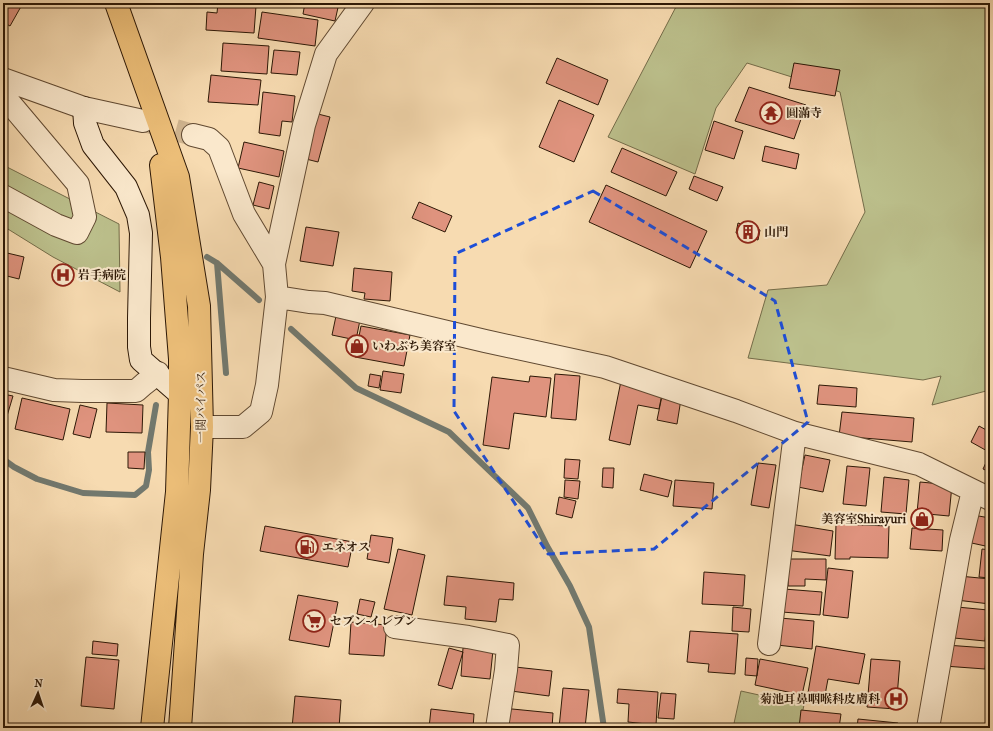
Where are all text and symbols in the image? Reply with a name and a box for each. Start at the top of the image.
temple icon: 圓滿寺 [758,100,784,126]
place label: 圓滿寺 [786,106,822,120]
building icon: 山門 [735,219,761,245]
place label: 山門 [764,225,788,239]
hospital icon: 岩手病院 [50,262,76,288]
place label: 岩手病院 [78,268,126,282]
shop icon: いわぶち美容室 [344,333,370,359]
place label: いわぶち美容室 [372,339,456,353]
street label: 一関バイパス [194,371,208,443]
shop icon: 美容室Shirayuri [909,506,935,532]
place label: 美容室Shirayuri [821,512,906,527]
fuel station icon: エネオス [294,534,320,560]
place label: エネオス [322,540,370,554]
supermarket icon: セブン-イレブン [301,608,327,634]
place label: セブン-イレブン [330,614,416,628]
north arrow [18,673,58,713]
text: N [34,677,44,690]
hospital icon: 菊池耳鼻咽喉科皮膚科 [883,686,909,712]
place label: 菊池耳鼻咽喉科皮膚科 [760,692,881,706]

